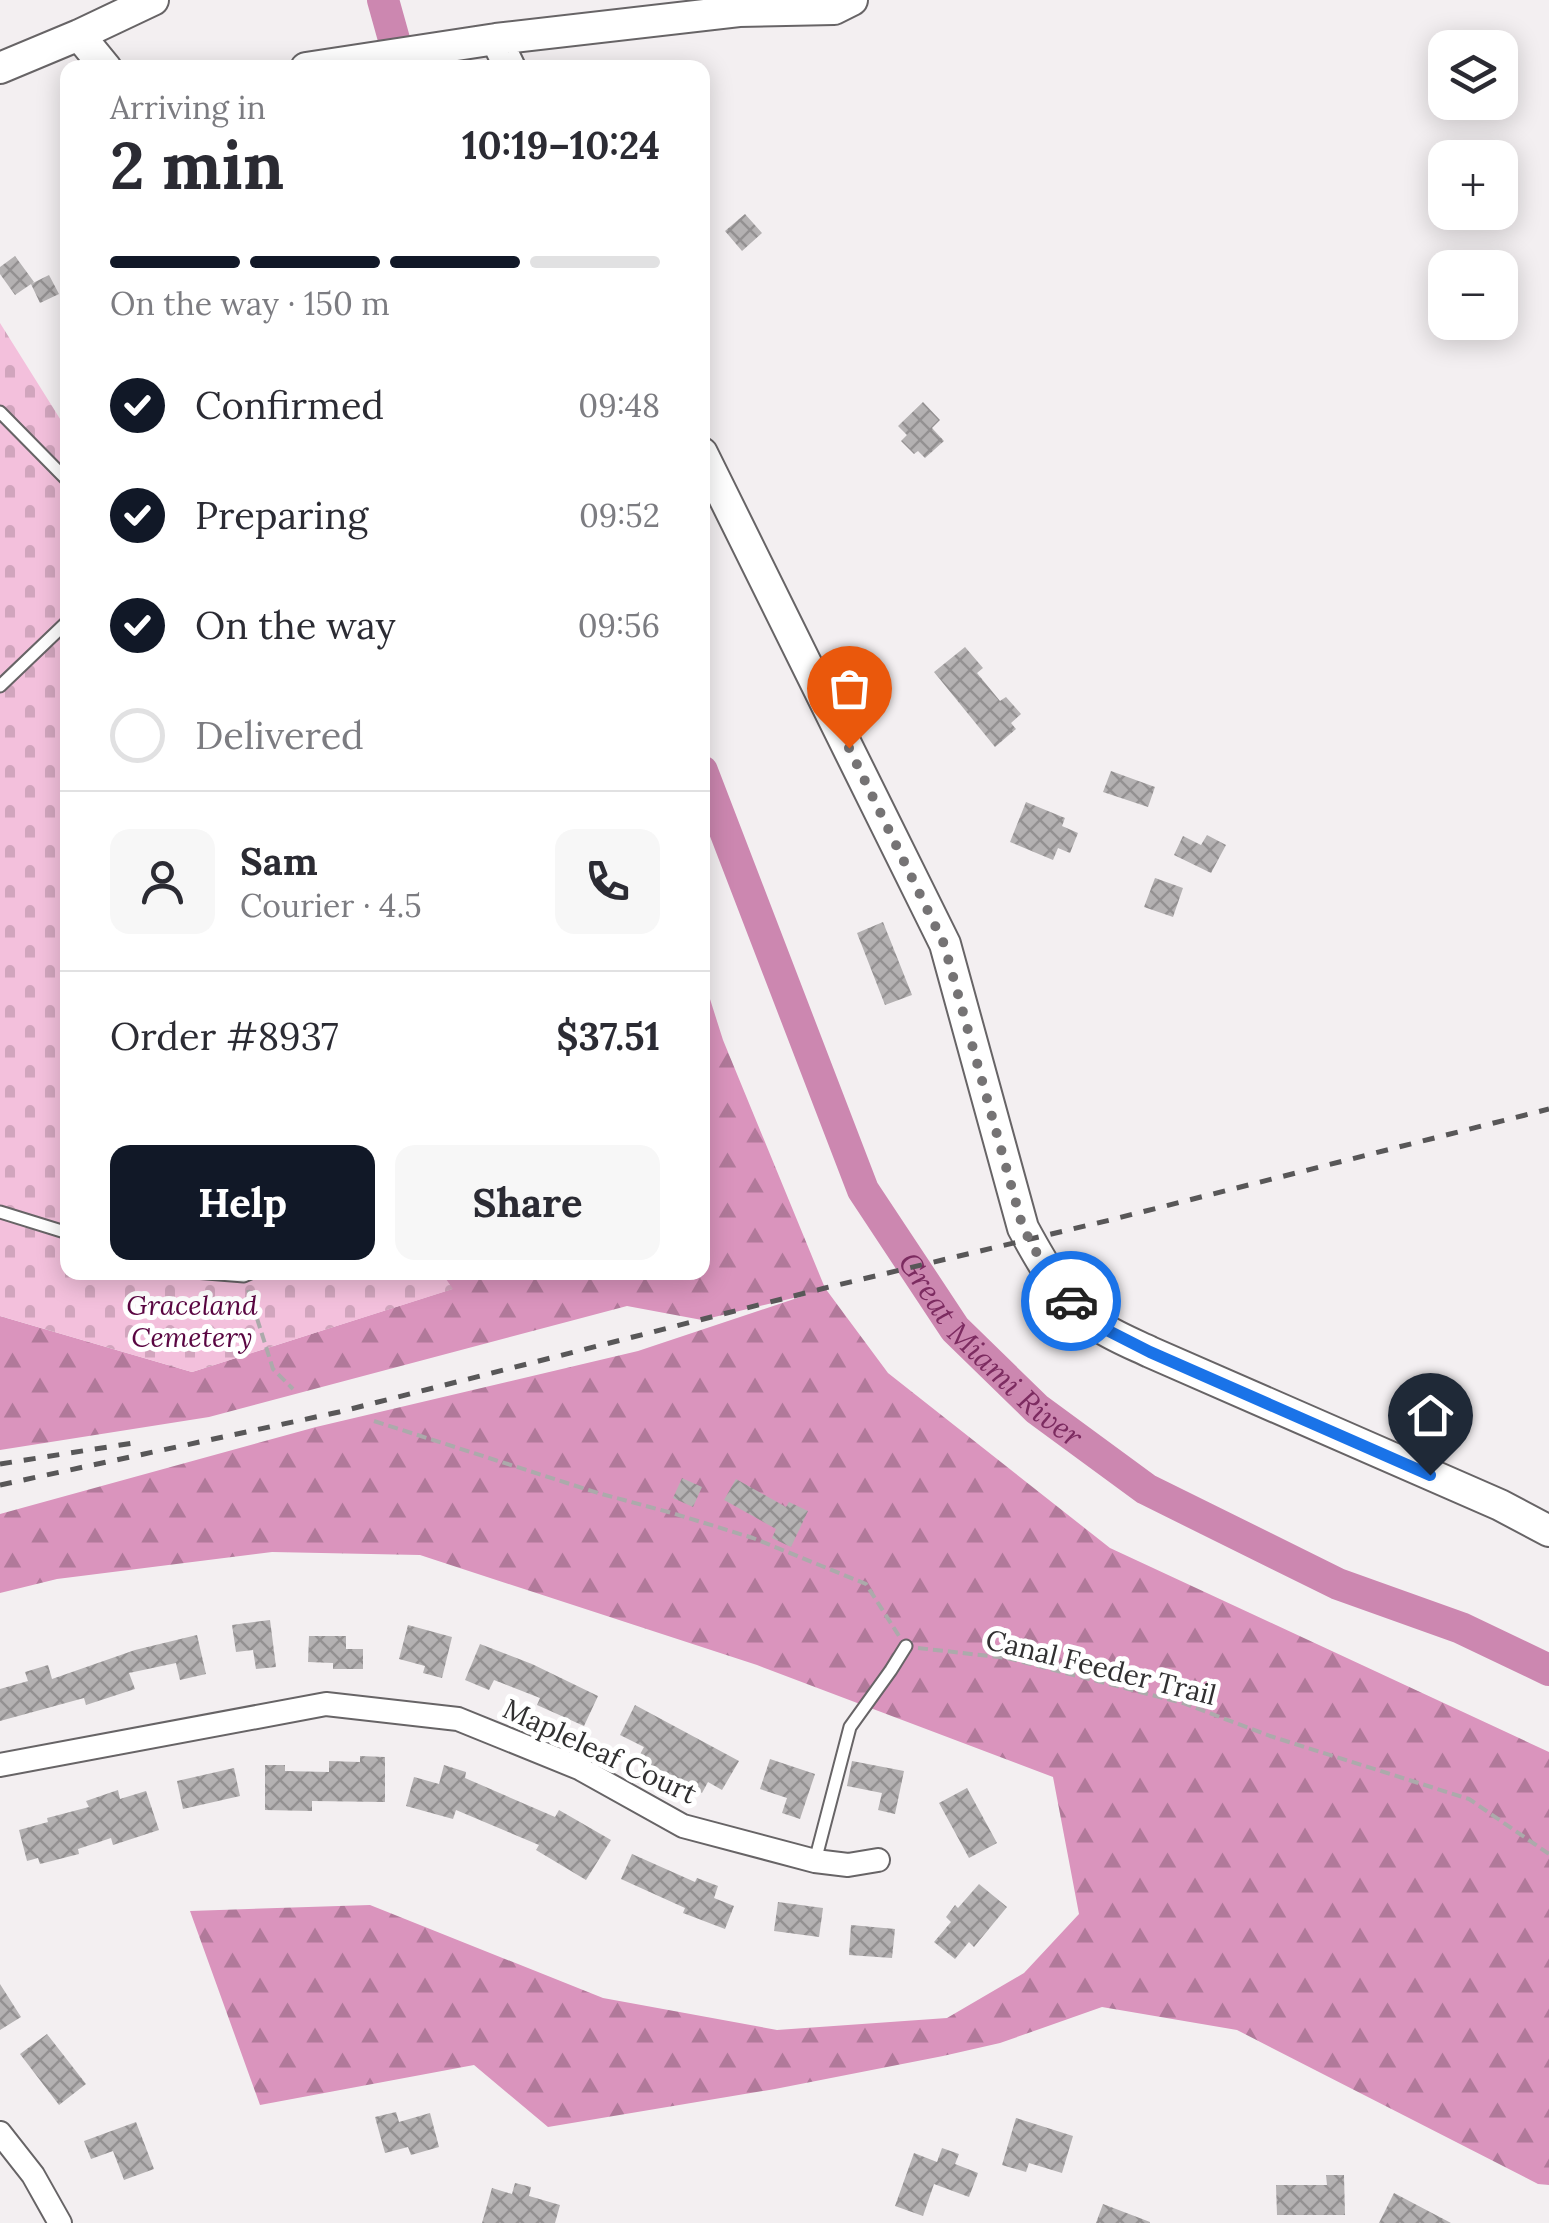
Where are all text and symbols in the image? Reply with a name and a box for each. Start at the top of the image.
map controls [1428,30,1518,340]
button: layers [1428,30,1518,120]
text: Arriving in [110,87,266,128]
text: 10:19–10:24 [462,121,660,169]
text: 2 min [110,124,284,207]
button: + [1428,140,1518,230]
button: − [1428,250,1518,340]
text: On the way · 150 m [110,283,390,324]
icon: check [110,378,165,433]
text: Confirmed [195,381,384,429]
text: 09:48 [578,385,660,426]
icon: check [110,488,165,543]
text: Preparing [195,491,368,539]
text: 09:52 [579,495,660,536]
icon: check [110,598,165,653]
text: On the way [195,601,396,649]
text: 09:56 [578,605,660,646]
pin [807,646,892,749]
icon: bag [822,661,877,716]
text: Delivered [195,711,364,759]
button: person [110,829,215,934]
button: phone [555,829,660,934]
text: Sam [240,837,318,885]
text: Courier · 4.5 [240,885,422,926]
text: Order #8937 [110,1012,339,1060]
text: $37.51 [556,1012,660,1060]
button: Help [110,1145,375,1260]
button: Share [395,1145,660,1260]
water label: Great Miami River [890,1245,1091,1456]
courier [1021,1251,1121,1351]
icon: car [1044,1274,1099,1329]
park label: Graceland Cemetery [126,1287,258,1355]
pin [1388,1373,1473,1476]
icon: home [1403,1388,1458,1443]
street label: Canal Feeder Trail [982,1621,1220,1713]
street label: Mapleleaf Court [497,1690,703,1812]

